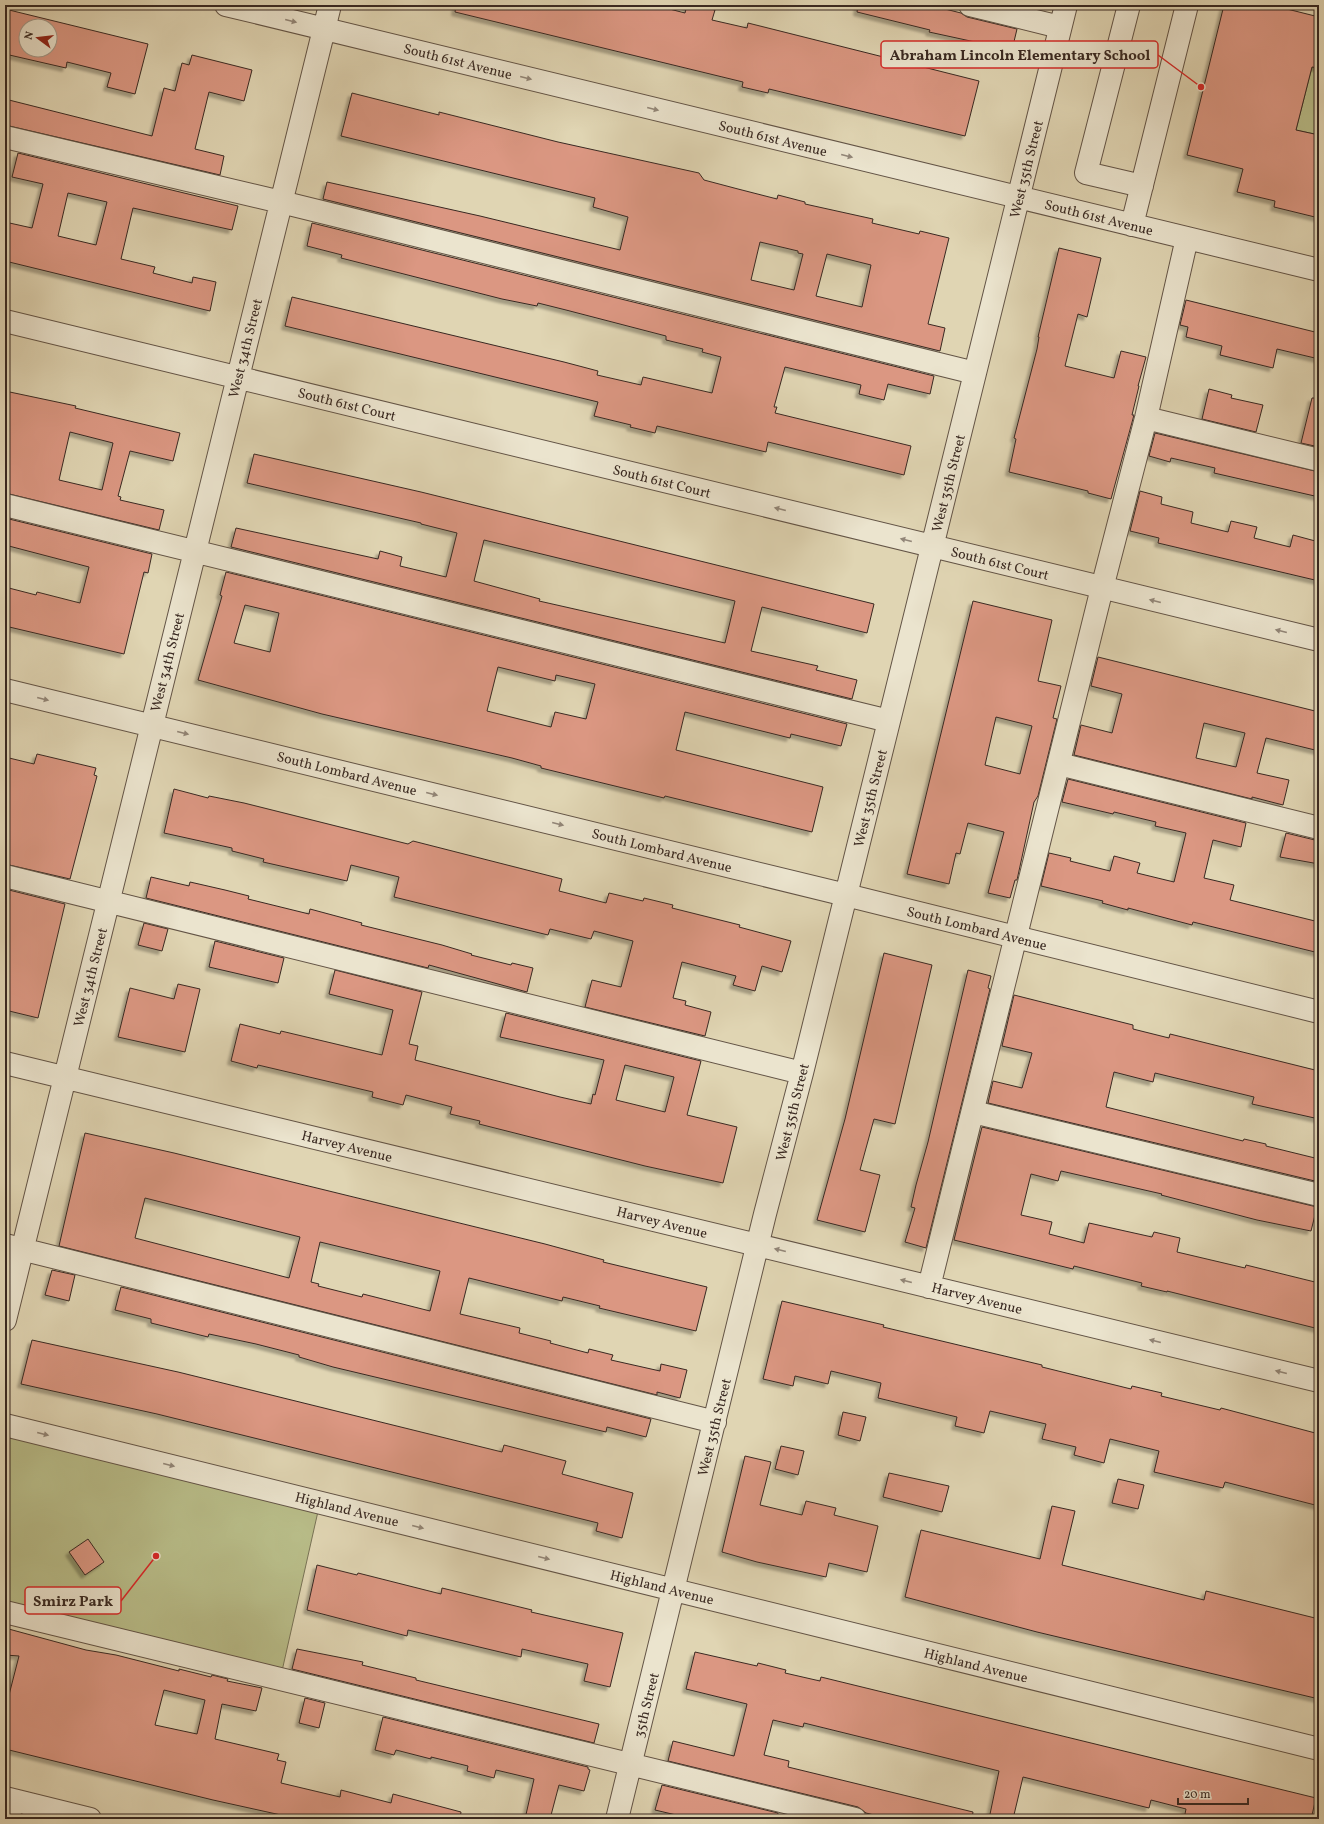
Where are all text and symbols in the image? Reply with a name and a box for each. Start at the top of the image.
north arrow [18,18,58,58]
one-way arrow [285,18,298,24]
text: N [22,30,38,42]
street label: South 61st Avenue [401,40,514,85]
callout: Abraham Lincoln Elementary School [881,41,1158,68]
text: Abraham Lincoln Elementary School [890,46,1150,67]
one-way arrow [521,75,533,81]
one-way arrow [647,106,659,112]
street label: South 61st Avenue [716,117,829,162]
street label: West 35th Street [1006,119,1049,220]
one-way arrow [841,153,853,159]
street label: South 61st Avenue [1042,196,1155,241]
street label: West 34th Street [225,297,268,400]
street label: South 61st Court [296,384,398,427]
street label: West 35th Street [928,433,971,534]
street label: South 61st Court [611,461,713,504]
one-way arrow [773,506,786,512]
one-way arrow [900,537,912,543]
street label: South 61st Court [949,543,1051,586]
one-way arrow [1149,597,1161,603]
street label: West 34th Street [147,611,190,714]
one-way arrow [1275,628,1287,634]
one-way arrow [37,696,49,702]
one-way arrow [177,730,189,736]
street label: South Lombard Avenue [275,748,419,801]
street label: West 35th Street [850,748,893,849]
one-way arrow [425,791,438,797]
one-way arrow [552,822,564,828]
street label: South Lombard Avenue [590,825,734,878]
street label: South Lombard Avenue [905,903,1049,956]
street label: West 34th Street [70,926,113,1029]
street label: West 35th Street [772,1062,815,1163]
street label: Harvey Avenue [299,1127,394,1168]
street label: Harvey Avenue [614,1203,709,1244]
one-way arrow [773,1247,786,1253]
one-way arrow [900,1278,912,1284]
street label: Harvey Avenue [929,1279,1024,1320]
one-way arrow [1149,1338,1161,1344]
one-way arrow [1275,1368,1287,1374]
street label: West 35th Street [694,1377,737,1478]
one-way arrow [37,1431,49,1437]
one-way arrow [163,1463,175,1469]
street label: Highland Avenue [293,1488,401,1533]
one-way arrow [412,1524,424,1530]
one-way arrow [538,1555,550,1561]
street label: Highland Avenue [608,1566,716,1611]
callout: Smirz Park [25,1587,121,1614]
text: Smirz Park [33,1592,113,1613]
street label: Highland Avenue [922,1644,1030,1689]
street label: 35th Street [630,1671,665,1740]
scale bar [1178,1780,1248,1806]
text: 20 m [1184,1787,1211,1803]

